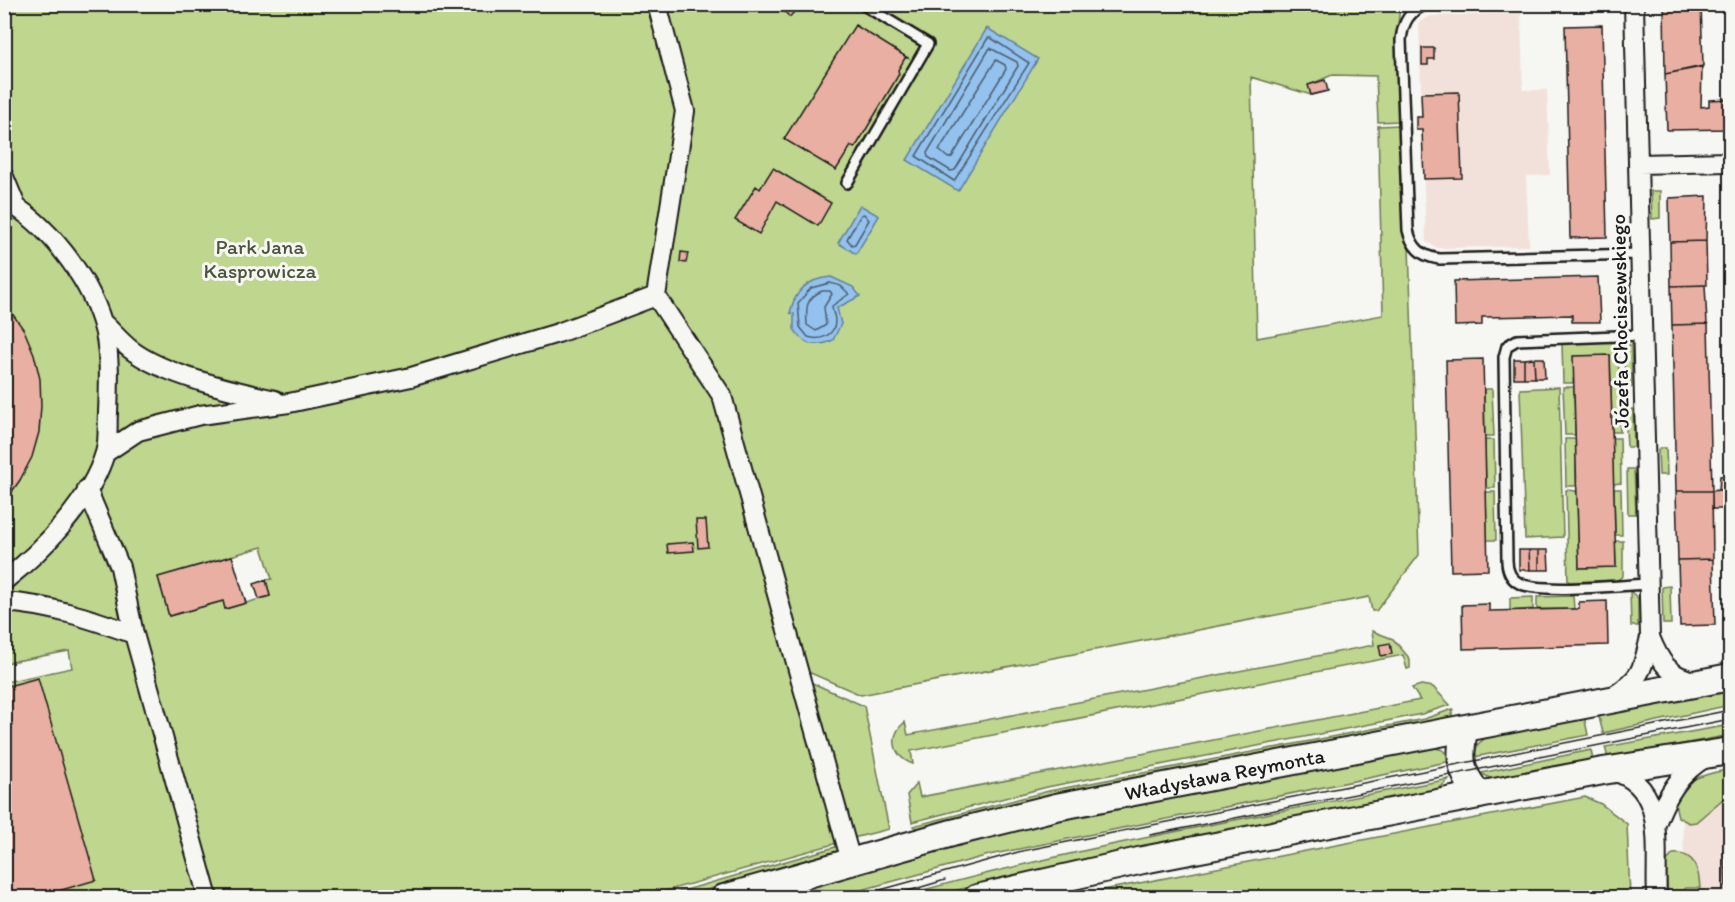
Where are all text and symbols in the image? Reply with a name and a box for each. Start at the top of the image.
street label: Józefa Chociszewskiego [1605,214,1634,428]
park label: Park Jana Kasprowicza [204,234,317,283]
street label: Władysława Reymonta [1122,742,1327,806]

